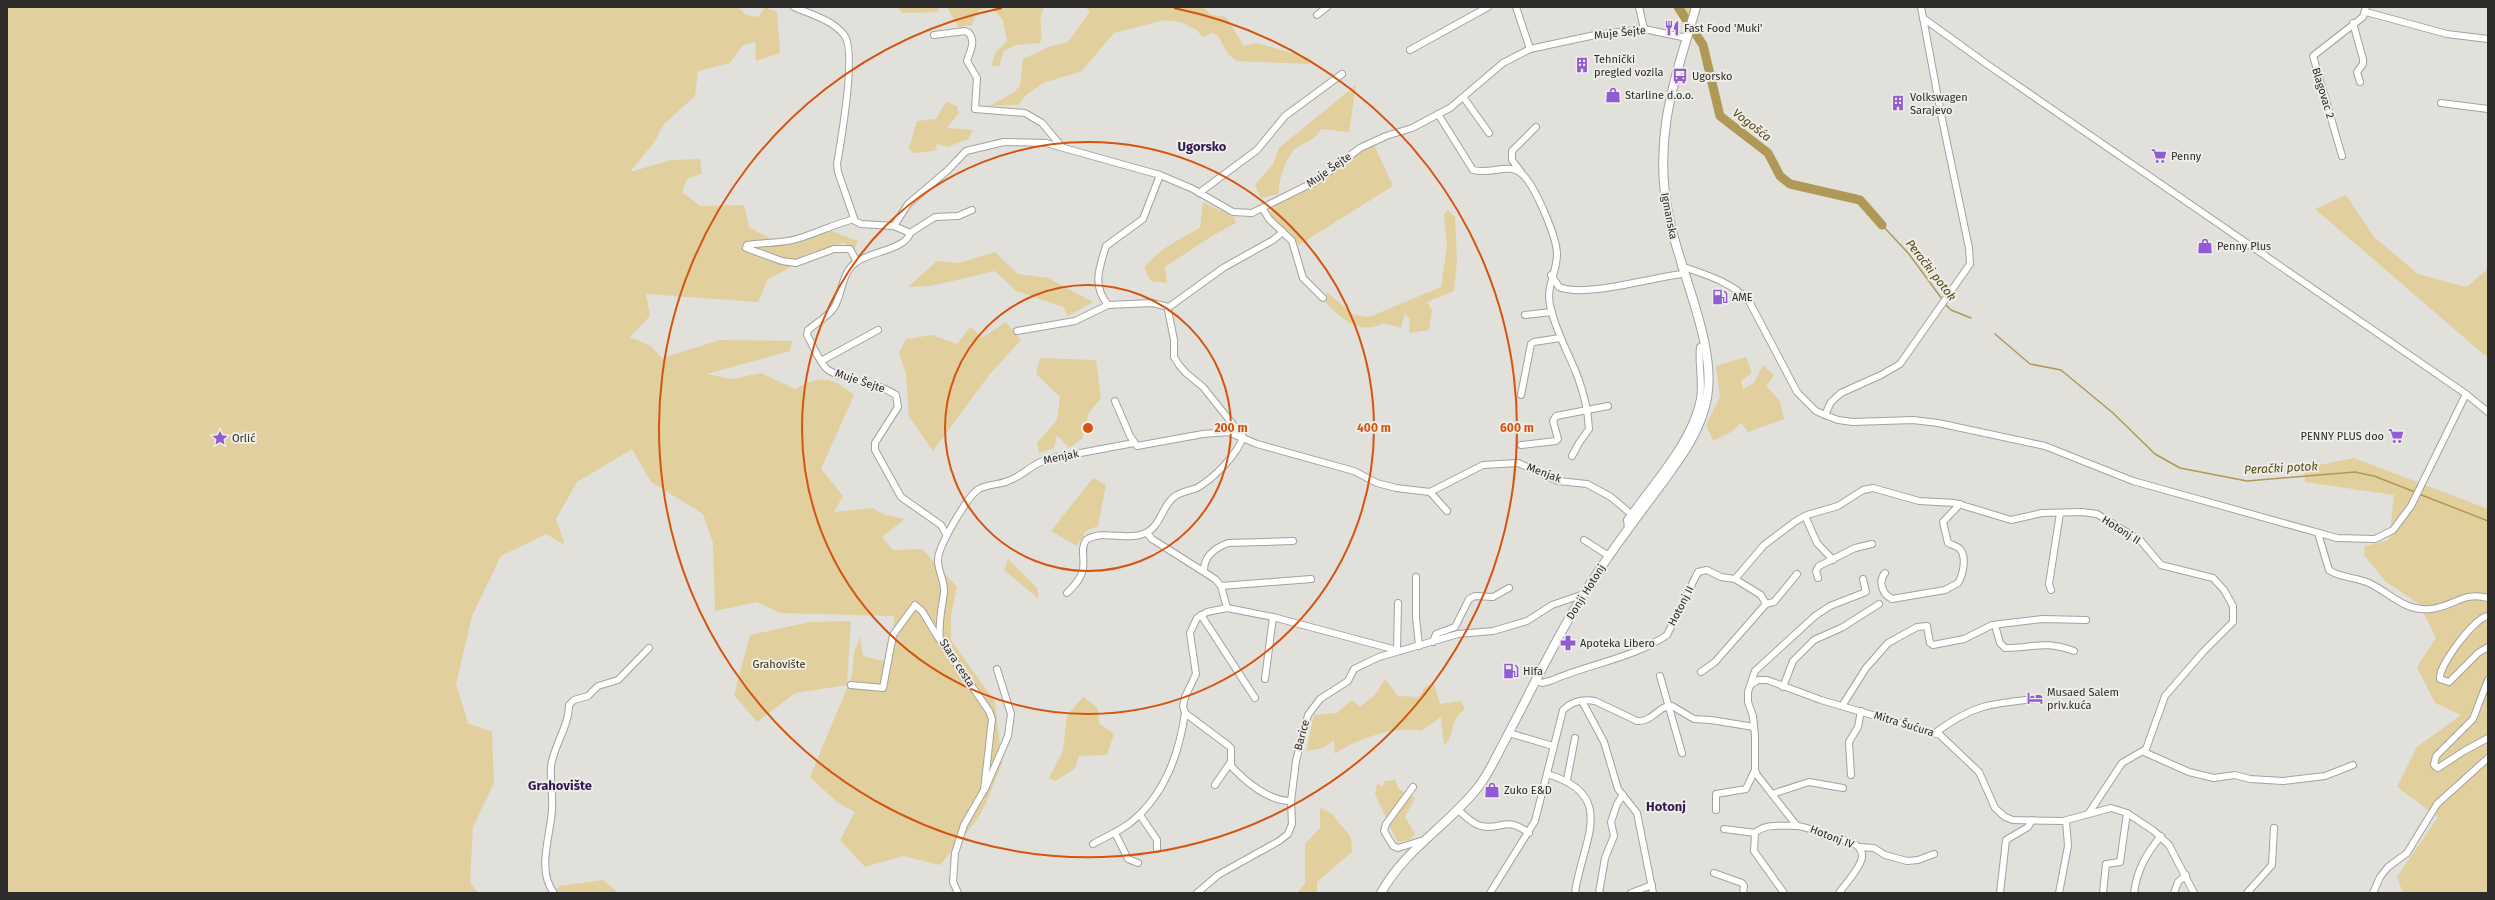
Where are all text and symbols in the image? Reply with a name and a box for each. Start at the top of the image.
restaurant icon: Fast Food 'Muki' [1663,19,1681,37]
place label: Fast Food 'Muki' [1684,22,1763,35]
street label: Muje Šejte [1593,23,1646,42]
place label: Tehnički pregled vozila [1594,53,1664,79]
building icon: Tehnički pregled vozila [1573,56,1591,74]
street label: Blagovac 2 [2309,66,2337,120]
bus stop icon: Ugorsko [1671,67,1689,85]
place label: Ugorsko [1692,70,1732,83]
shop icon: Starline d.o.o. [1604,86,1622,104]
place label: Starline d.o.o. [1625,89,1694,102]
place label: Volkswagen Sarajevo [1910,91,1968,117]
building icon: Volkswagen Sarajevo [1889,94,1907,112]
water label: Vogošća [1730,106,1774,144]
district label: Ugorsko [1178,139,1227,154]
supermarket icon: Penny [2150,147,2168,165]
street label: Muje Šejte [1303,149,1354,190]
place label: Penny [2171,150,2202,163]
street label: Igmanska [1658,191,1680,241]
water label: Perački potok [1903,237,1960,304]
shop icon: Penny Plus [2196,237,2214,255]
place label: Penny Plus [2217,240,2271,253]
fuel station icon: AME [1711,288,1729,306]
place label: AME [1732,291,1753,304]
street label: Muje Šejte [833,365,887,396]
centre of rings [1081,421,1095,435]
text: 200 m [1214,421,1248,435]
text: 400 m [1357,421,1391,435]
text: 600 m [1500,421,1534,435]
supermarket icon: PENNY PLUS doo [2387,427,2405,445]
place icon: Orlić [211,429,229,447]
place label: PENNY PLUS doo [2301,430,2384,443]
place label: Orlić [232,432,255,445]
street label: Menjak [1042,447,1080,467]
water label: Perački potok [2244,459,2319,477]
street label: Menjak [1525,461,1563,486]
street label: Hotonj II [2099,513,2143,547]
street label: Donji Hotonj [1564,562,1608,622]
street label: Hotonj II [1665,584,1697,628]
pharmacy icon: Apoteka Libero [1559,634,1577,652]
street label: Stara cesta [937,637,977,689]
place label: Apoteka Libero [1580,637,1655,650]
park label: Grahovište [752,658,806,671]
fuel station icon: Hifa [1502,662,1520,680]
place label: Hifa [1523,665,1543,678]
place label: Musaed Salem priv.kuća [2047,686,2119,712]
hotel icon: Musaed Salem priv.kuća [2026,689,2044,707]
street label: Mitra Šućura [1872,708,1936,739]
street label: Barice [1292,718,1312,752]
district label: Grahovište [528,778,592,793]
shop icon: Zuko E&D [1483,781,1501,799]
place label: Zuko E&D [1504,784,1552,797]
district label: Hotonj [1646,799,1686,814]
street label: Hotonj IV [1808,823,1857,852]

